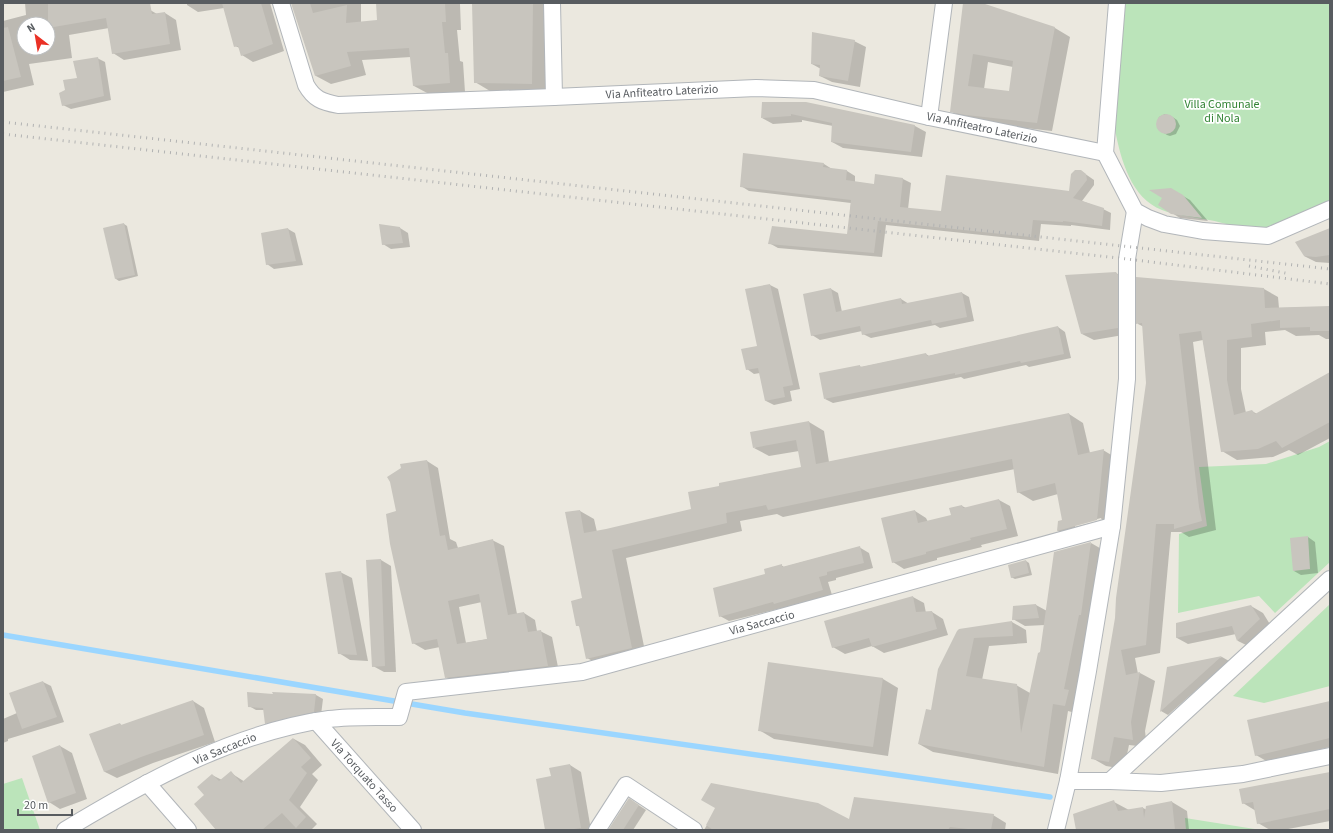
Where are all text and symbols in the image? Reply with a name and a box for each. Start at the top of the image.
north arrow [16,16,56,56]
text: N [24,20,38,36]
street label: Via Anfiteatro Laterizio [605,81,719,103]
park label: Villa Comunale di Nola [1184,96,1260,127]
street label: Via Anfiteatro Laterizio [925,108,1039,148]
street label: Via Saccaccio [728,606,796,640]
street label: Via Saccaccio [191,729,259,769]
street label: Via Torquato Tasso [326,735,402,817]
scale bar [18,791,72,817]
text: 20 m [24,797,48,814]

